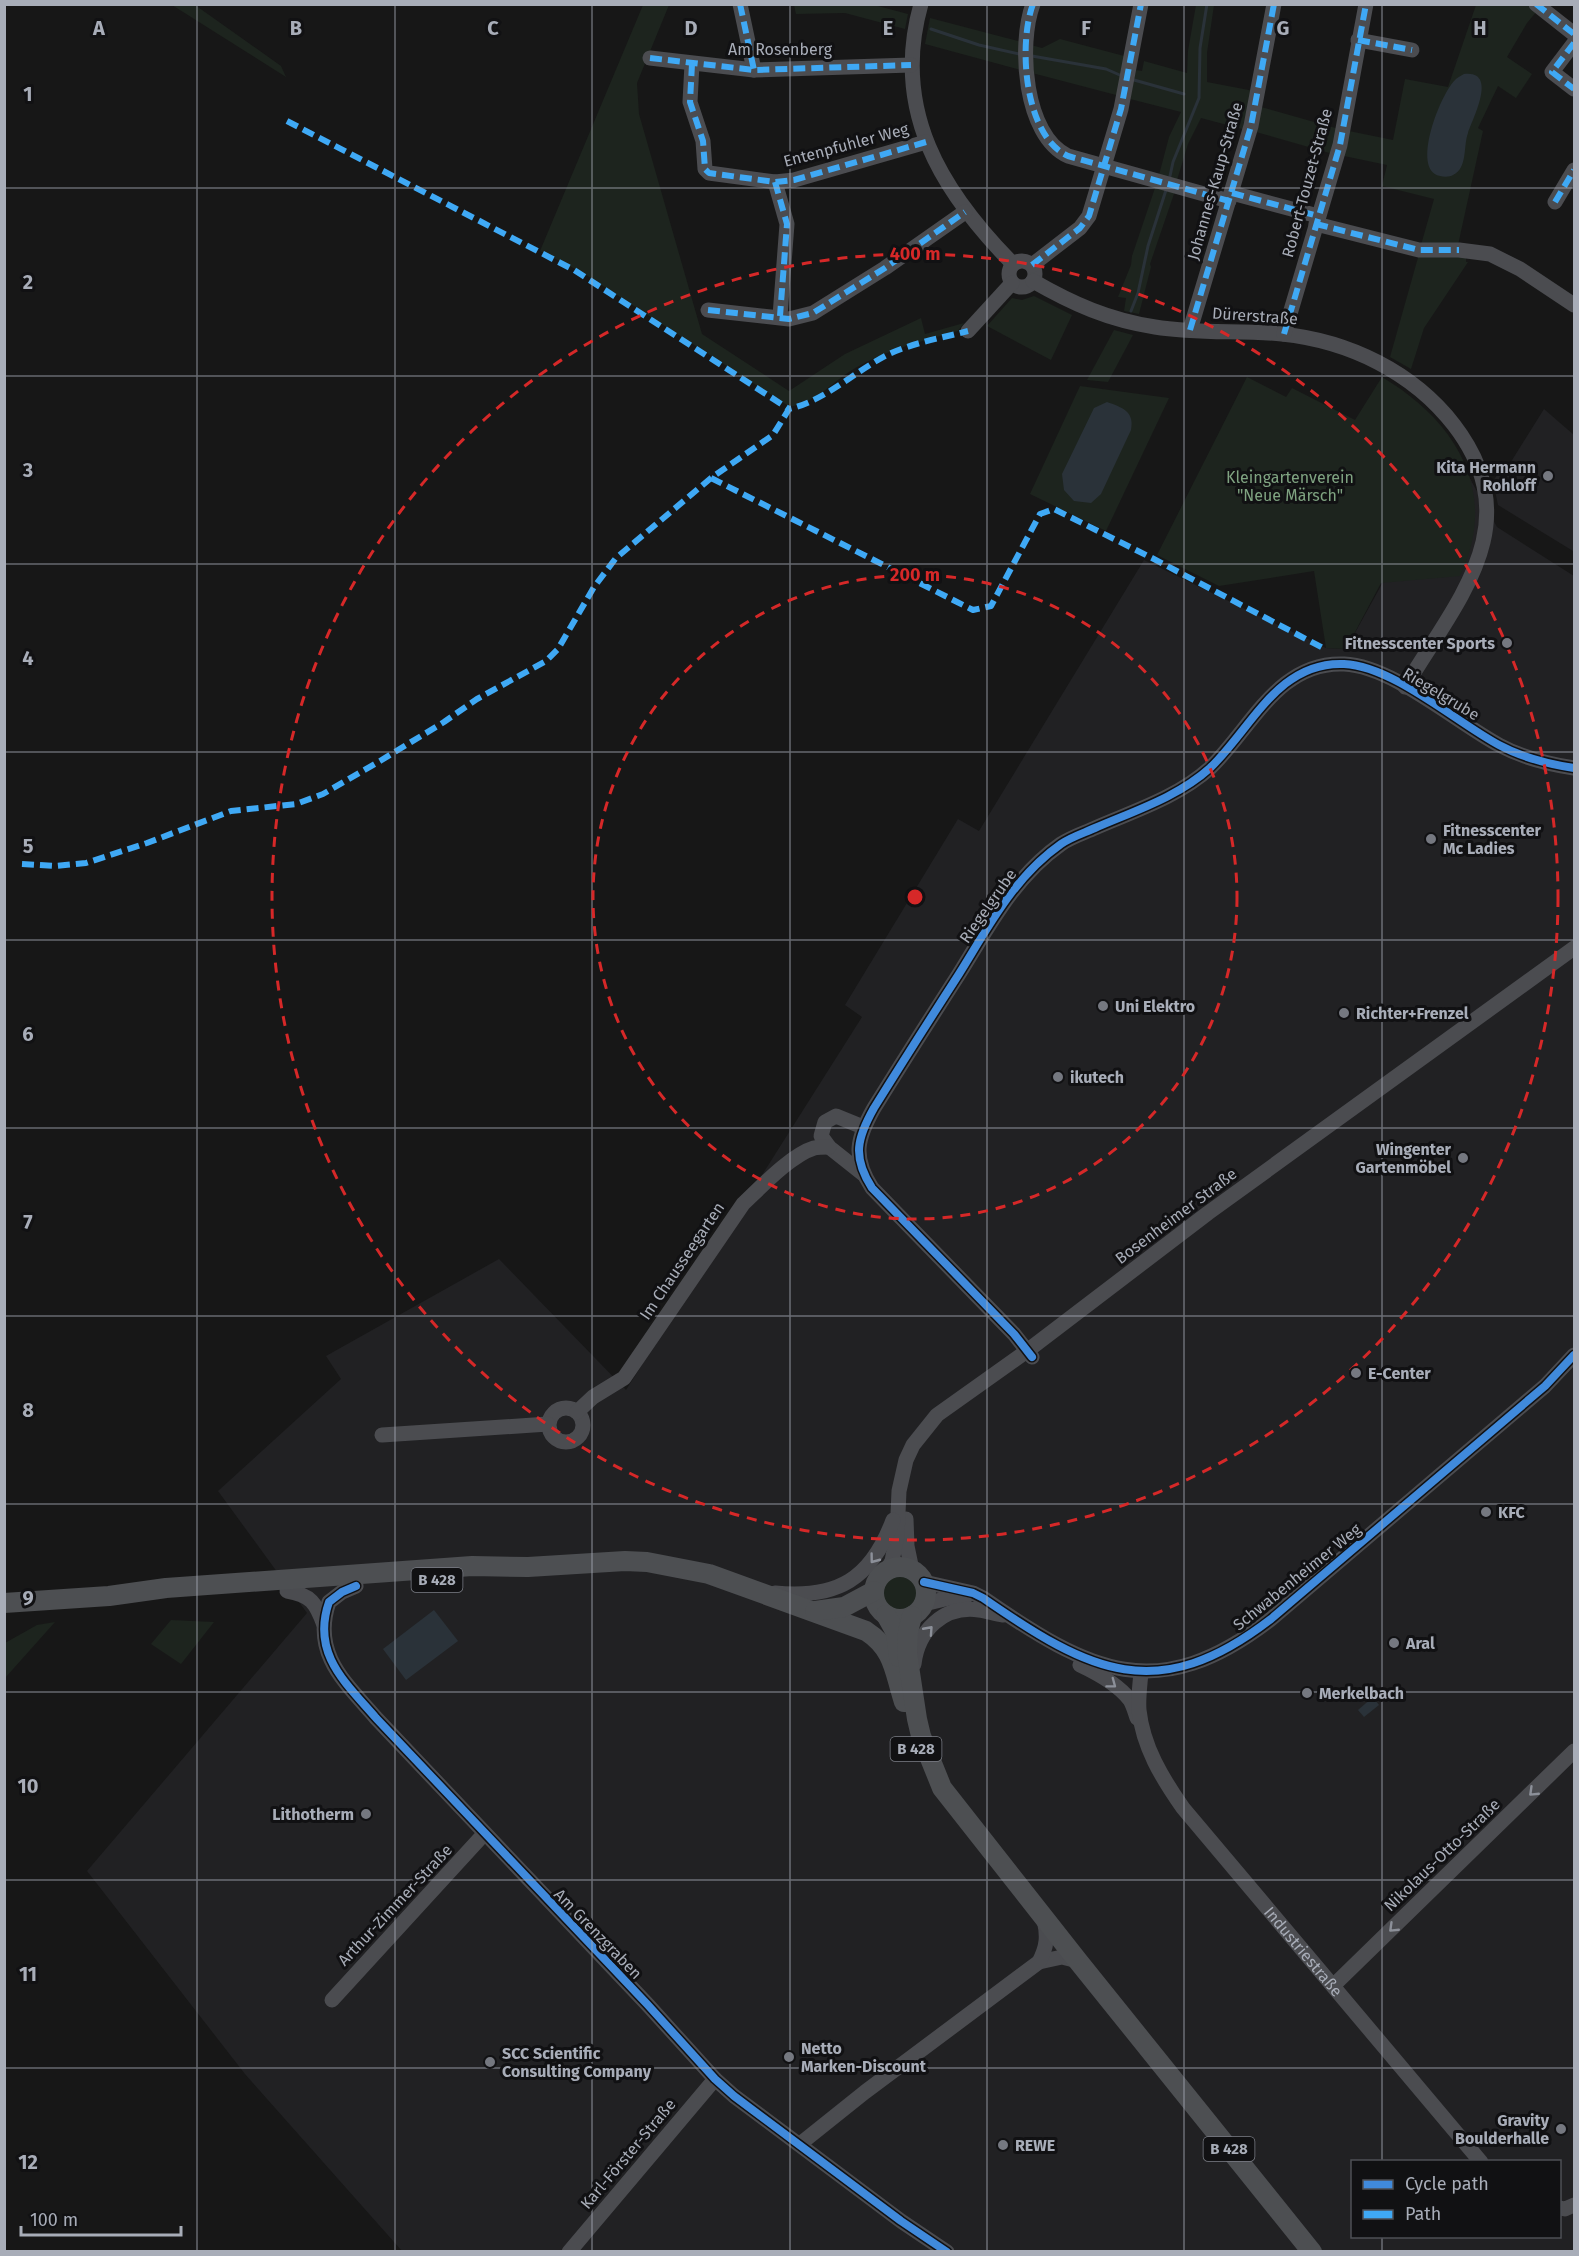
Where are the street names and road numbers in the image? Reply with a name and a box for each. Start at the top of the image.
street label: Am Rosenberg [728,40,833,59]
street label: Johannes-Kaup-Straße [1183,100,1247,262]
street label: Robert-Touzet-Straße [1278,106,1336,260]
street label: Entenpfuhler Weg [781,119,911,171]
street label: Dürerstraße [1212,304,1298,328]
street label: Riegelgrube [1399,664,1483,724]
street label: Riegelgrube [955,865,1021,947]
street label: Bosenheimer Straße [1112,1164,1240,1268]
street label: Im Chausseegarten [636,1199,728,1323]
street label: Schwabenheimer Weg [1229,1519,1365,1634]
road number: B 428 [412,1568,462,1592]
road number: B 428 [890,1737,942,1761]
street label: Nikolaus-Otto-Straße [1380,1795,1504,1915]
street label: Arthur-Zimmer-Straße [334,1840,456,1970]
street label: Am Grenzgraben [550,1885,646,1983]
street label: Industriestraße [1260,1902,1347,2000]
street label: Karl-Förster-Straße [576,2095,680,2213]
road number: B 428 [1204,2137,1254,2161]

